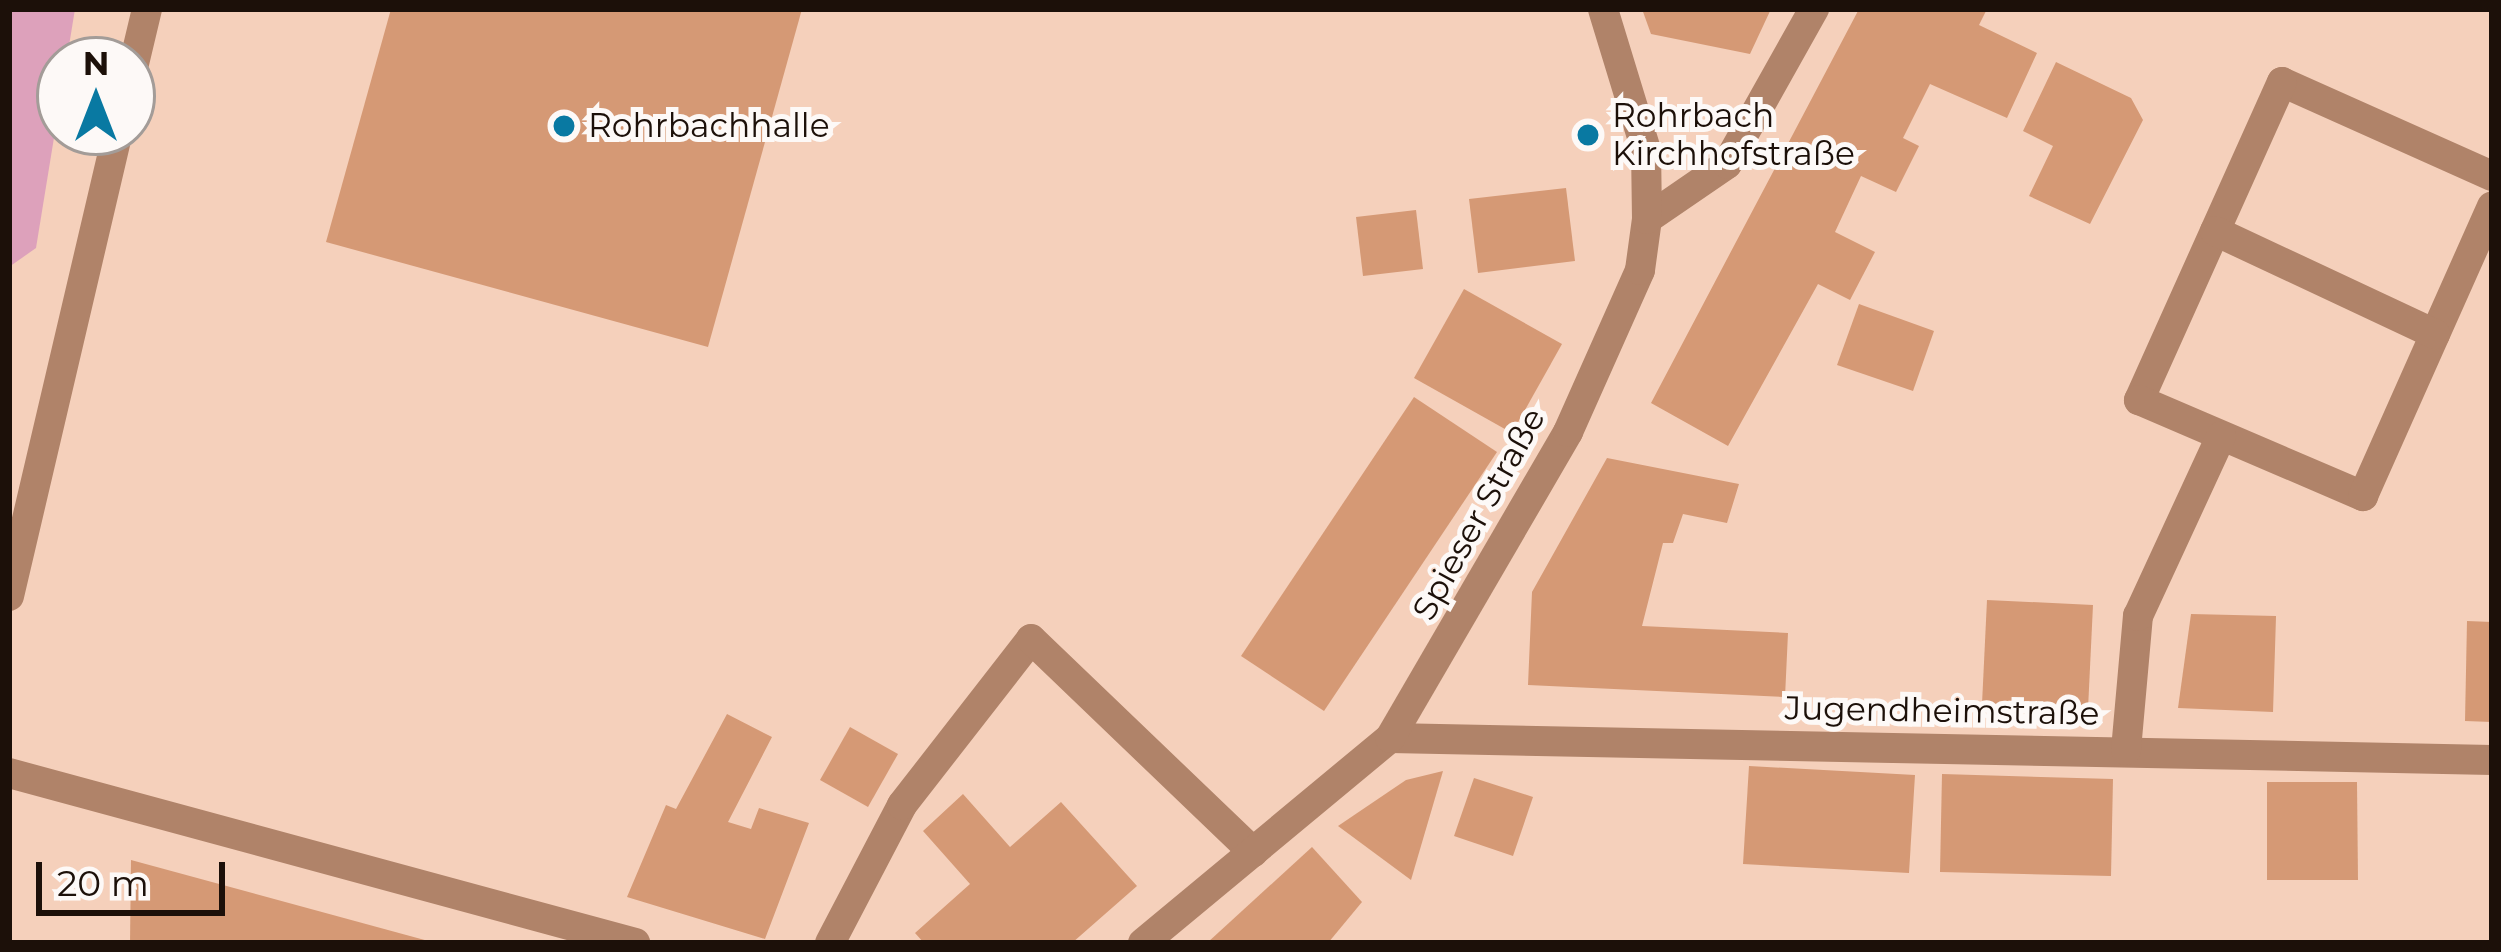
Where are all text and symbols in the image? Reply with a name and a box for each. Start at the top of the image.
north arrow [36,36,156,156]
text: N [83,43,109,83]
place label: Rohrbach Kirchhofstraße [1612,96,1855,174]
place label: Rohrbachhalle [588,106,830,146]
marker: Rohrbachhalle [551,113,577,139]
marker: Rohrbach Kirchhofstraße [1575,122,1601,148]
street label: Spieser Straße [1404,401,1554,627]
street label: Jugendheimstraße [1784,688,2100,734]
scale bar [42,838,231,912]
text: 20 m [57,861,149,905]

